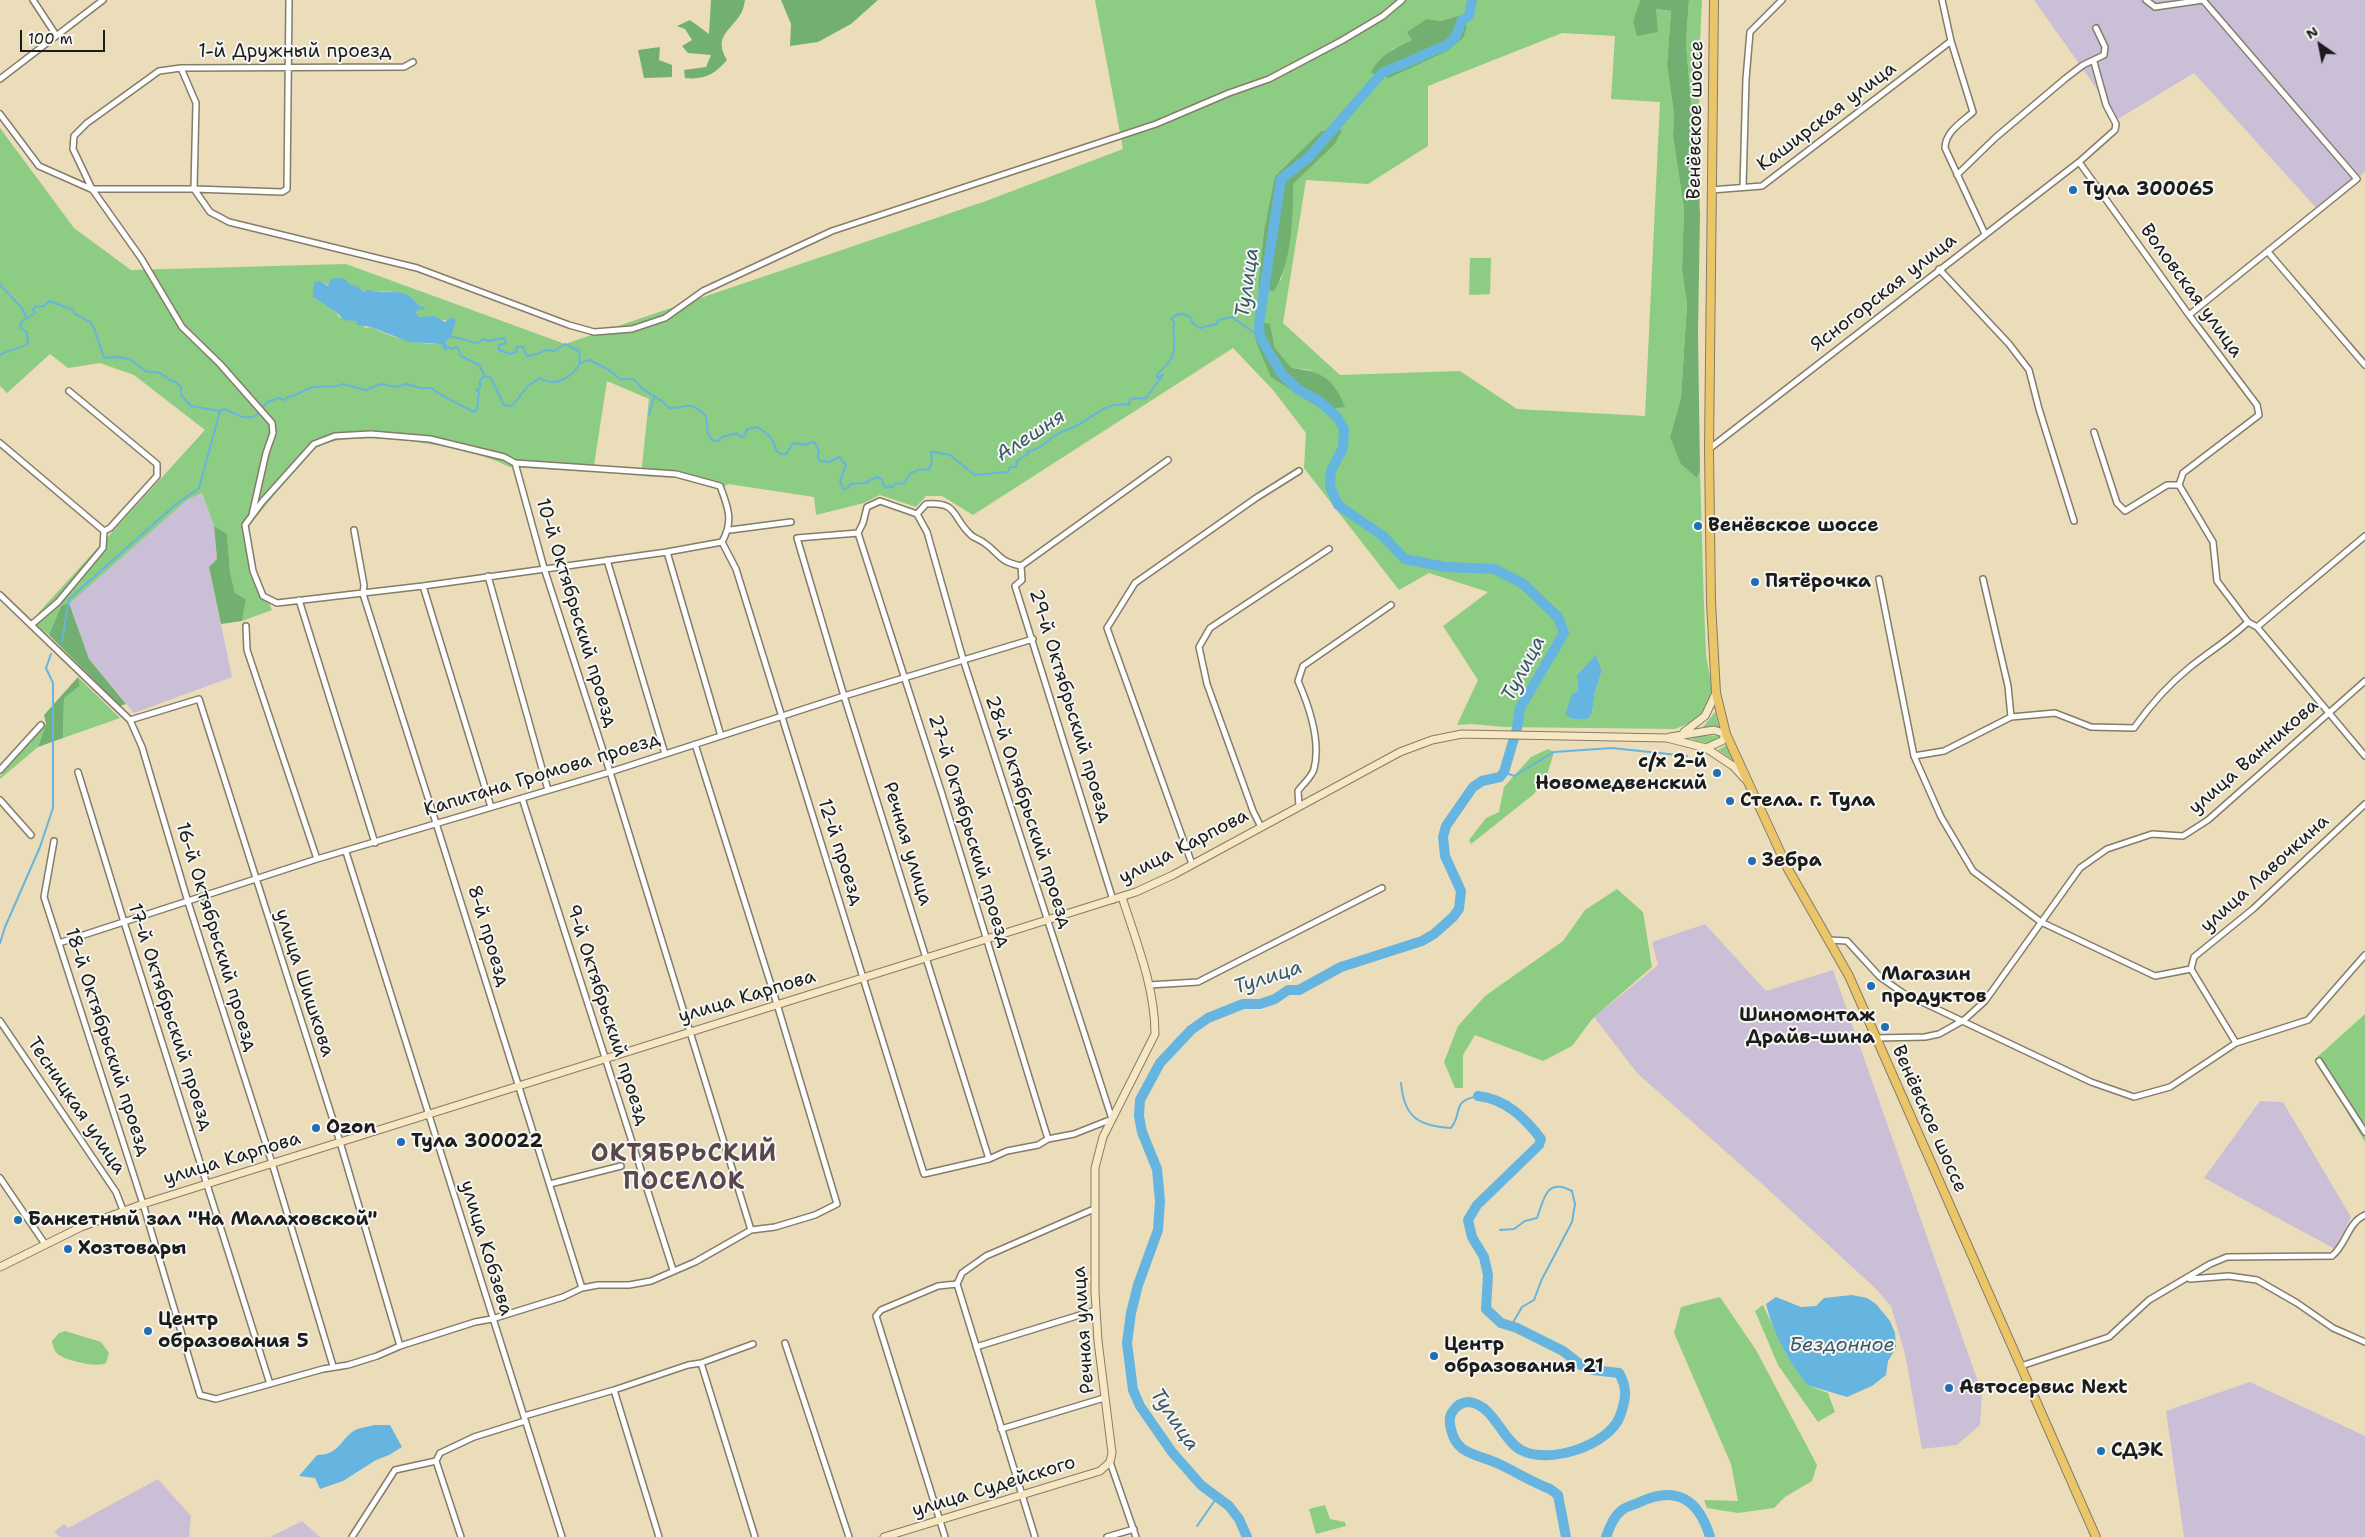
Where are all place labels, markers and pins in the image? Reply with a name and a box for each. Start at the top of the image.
place label: Тула 300065 [2083,179,2214,201]
marker: Тула 300065 [2067,184,2079,196]
place label: Венёвское шоссе [1708,515,1879,537]
marker: Венёвское шоссе [1692,520,1704,532]
place label: Пятёрочка [1765,571,1871,593]
marker: Пятёрочка [1749,576,1761,588]
place label: с/х 2-й Новомедвенский [1535,751,1707,795]
marker: с/х 2-й Новомедвенский [1711,767,1723,779]
place label: Стела. г. Тула [1740,790,1875,812]
marker: Стела. г. Тула [1724,795,1736,807]
place label: Зебра [1762,850,1822,872]
marker: Зебра [1746,855,1758,867]
place label: Магазин продуктов [1881,964,1986,1008]
marker: Магазин продуктов [1865,980,1877,992]
place label: Шиномонтаж Драйв-шина [1739,1005,1875,1049]
marker: Шиномонтаж Драйв-шина [1879,1021,1891,1033]
place label: Ozon [326,1117,376,1139]
marker: Ozon [310,1122,322,1134]
place label: Тула 300022 [411,1131,543,1153]
marker: Тула 300022 [395,1136,407,1148]
place label: Банкетный зал "На Малаховской" [28,1209,377,1231]
marker: Банкетный зал "На Малаховской" [12,1214,24,1226]
place label: Хозтовары [78,1238,186,1260]
marker: Хозтовары [62,1243,74,1255]
place label: Центр образования 5 [158,1309,309,1353]
marker: Центр образования 5 [142,1325,154,1337]
place label: Центр образования 21 [1444,1334,1604,1378]
marker: Центр образования 21 [1428,1350,1440,1362]
place label: Автосервис Next [1959,1377,2128,1399]
marker: Автосервис Next [1943,1382,1955,1394]
place label: СДЭК [2111,1440,2163,1462]
marker: СДЭК [2095,1445,2107,1457]

